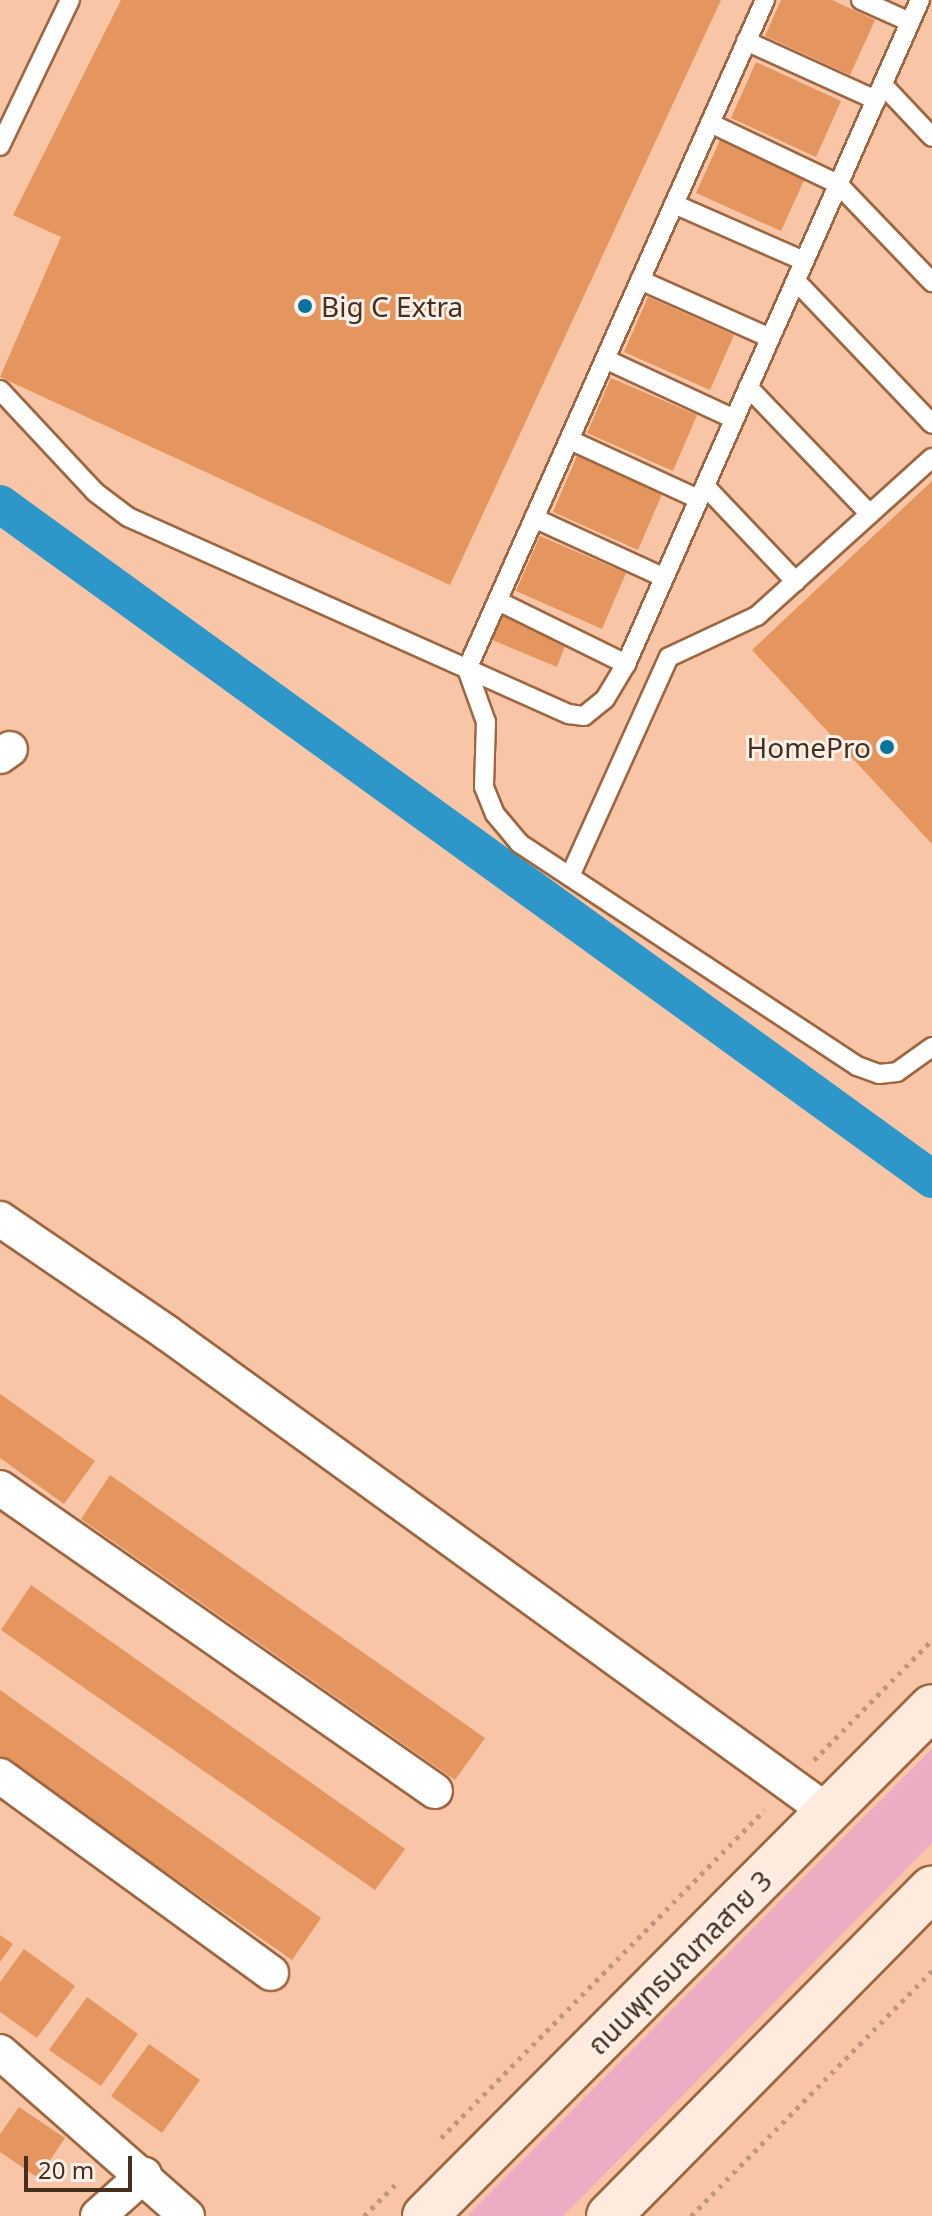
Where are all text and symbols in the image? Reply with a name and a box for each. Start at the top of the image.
place label: Big C Extra [321,289,463,323]
marker: Big C Extra [296,297,314,315]
place label: HomePro [746,730,871,764]
marker: HomePro [878,738,896,756]
street label: ถนนพุทธมณฑลสาย 3 [580,1863,778,2061]
scale bar [28,2140,136,2190]
text: 20 m [38,2153,94,2186]

